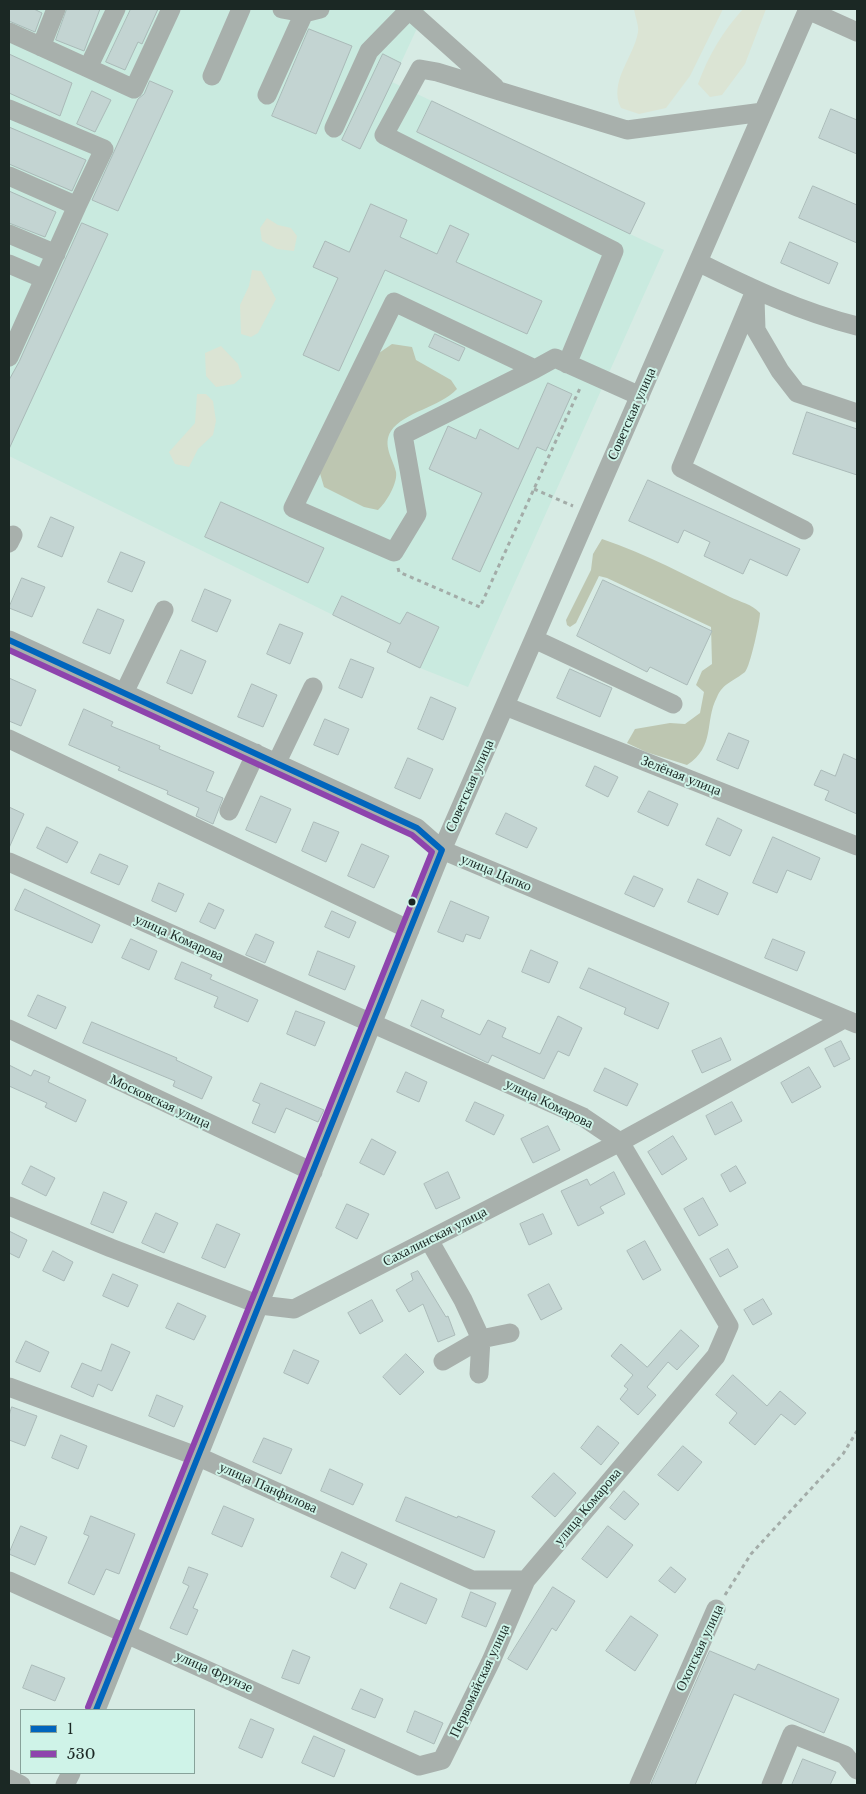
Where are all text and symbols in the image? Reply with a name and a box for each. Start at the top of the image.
street label: Советская улица [604,365,660,463]
street label: Советская улица [442,737,498,835]
street label: Зелёная улица [638,752,724,800]
street label: улица Цапко [458,851,534,895]
unlabelled marker [407,897,417,907]
street label: улица Комарова [132,911,226,965]
street label: Московская улица [107,1071,213,1133]
street label: улица Комарова [502,1076,596,1132]
street label: Сахалинская улица [380,1203,490,1271]
street label: улица Панфилова [216,1459,320,1517]
street label: улица Комарова [551,1465,625,1549]
street label: Охотская улица [673,1602,727,1694]
street label: Первомайская улица [446,1622,514,1740]
street label: улица Фрунзе [173,1648,255,1696]
legend [20,1709,195,1774]
text: 1 [67,1719,74,1738]
text: 530 [67,1744,95,1763]

